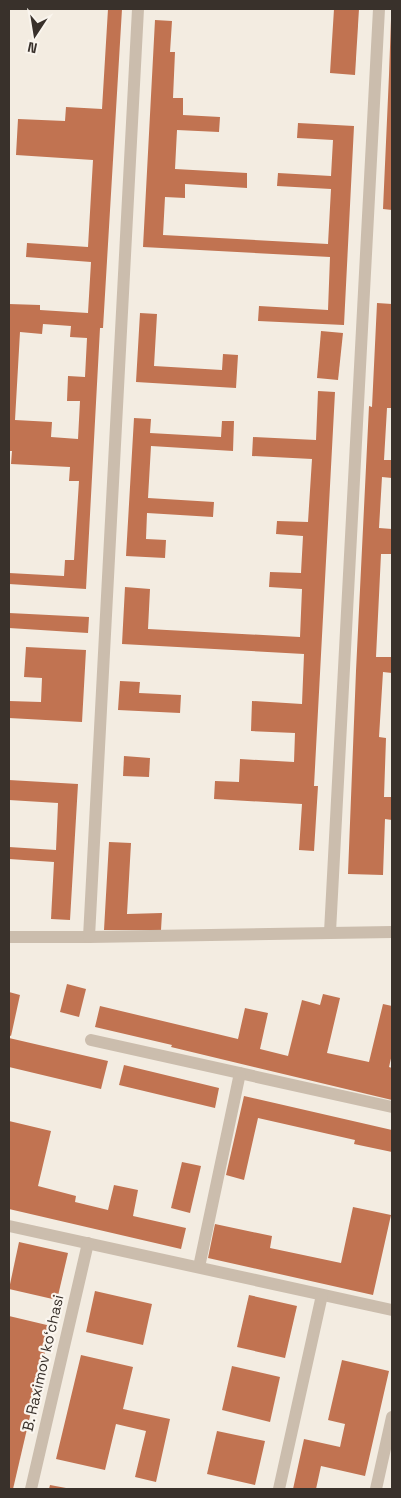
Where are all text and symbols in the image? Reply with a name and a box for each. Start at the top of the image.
north arrow [10,10,60,60]
text: N [26,38,39,57]
street label: B. Raximov koʻchasi [18,1293,67,1433]

